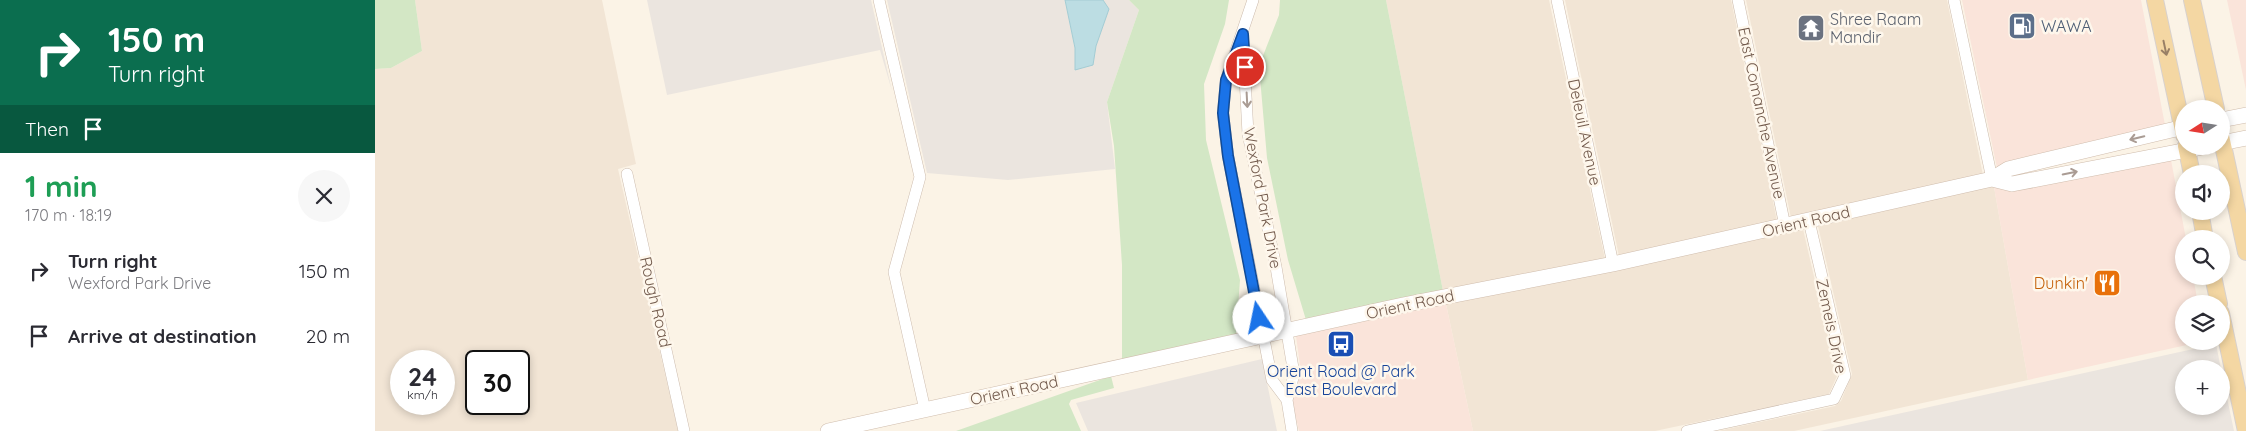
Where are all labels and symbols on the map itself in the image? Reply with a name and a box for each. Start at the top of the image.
place label: Shree Raam Mandir [1830,9,1921,47]
fuel station icon: WAWA [2007,11,2037,41]
temple icon: Shree Raam Mandir [1796,13,1826,43]
place label: WAWA [2041,16,2092,36]
street label: East Comanche Avenue [1734,25,1790,201]
one-way arrow [2161,39,2171,55]
pin [1224,46,1266,88]
street label: Deleuil Avenue [1564,77,1606,187]
one-way arrow [1242,92,1251,108]
north arrow [2175,100,2230,155]
street label: Wexford Park Drive [1240,126,1286,270]
one-way arrow [2130,134,2146,143]
one-way arrow [2062,167,2078,177]
street label: Orient Road [1760,201,1852,241]
street label: Rough Road [636,255,676,349]
restaurant icon: Dunkin' [2092,268,2122,298]
place label: Dunkin' [2034,273,2088,293]
street label: Zemeis Drive [1812,277,1852,375]
street label: Orient Road [1364,285,1456,323]
position arrow [1232,291,1284,343]
bus stop icon: Orient Road @ Park East Boulevard [1326,329,1356,359]
speed limit sign: 30 [465,350,530,415]
place label: Orient Road @ Park East Boulevard [1267,361,1415,399]
street label: Orient Road [968,371,1060,409]

